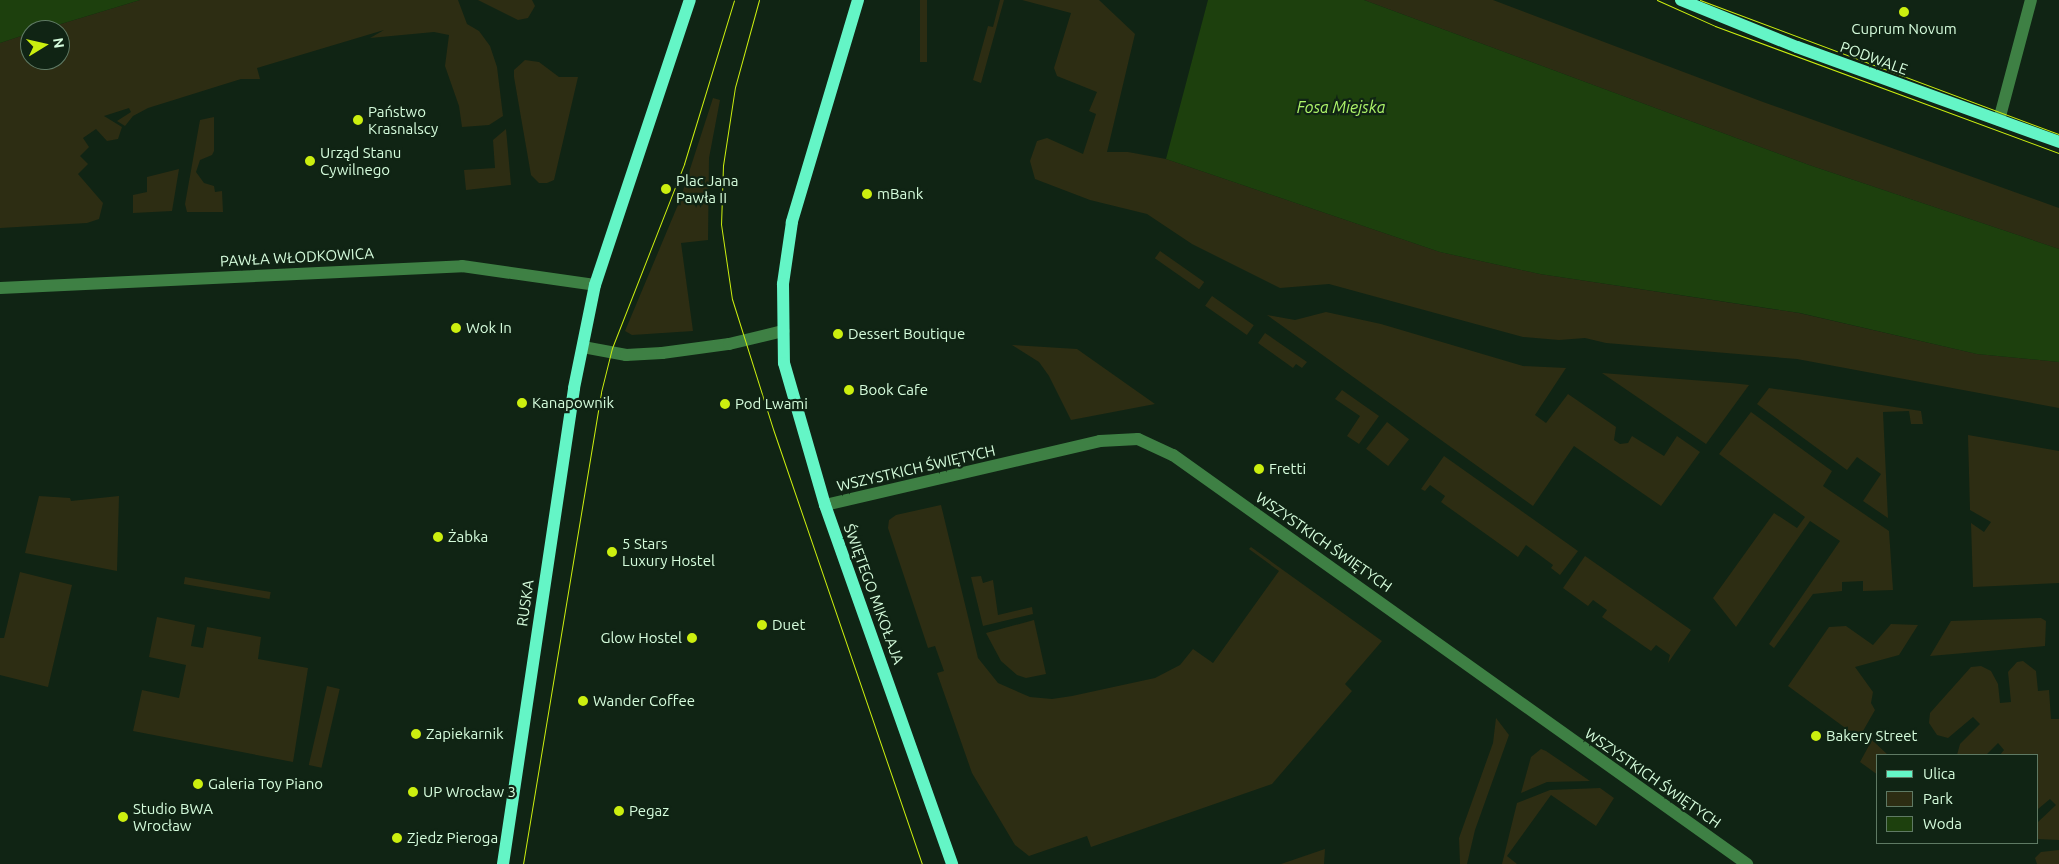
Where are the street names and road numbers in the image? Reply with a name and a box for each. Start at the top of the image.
street label: PODWALE [1838,37,1910,79]
street label: PAWŁA WŁODKOWICA [220,244,374,270]
street label: WSZYSTKICH ŚWIĘTYCH [835,441,997,495]
street label: WSZYSTKICH ŚWIĘTYCH [1253,488,1395,596]
street label: ŚWIĘTEGO MIKOŁAJA [840,521,908,667]
street label: RUSKA [513,579,537,627]
street label: WSZYSTKICH ŚWIĘTYCH [1582,724,1724,832]

